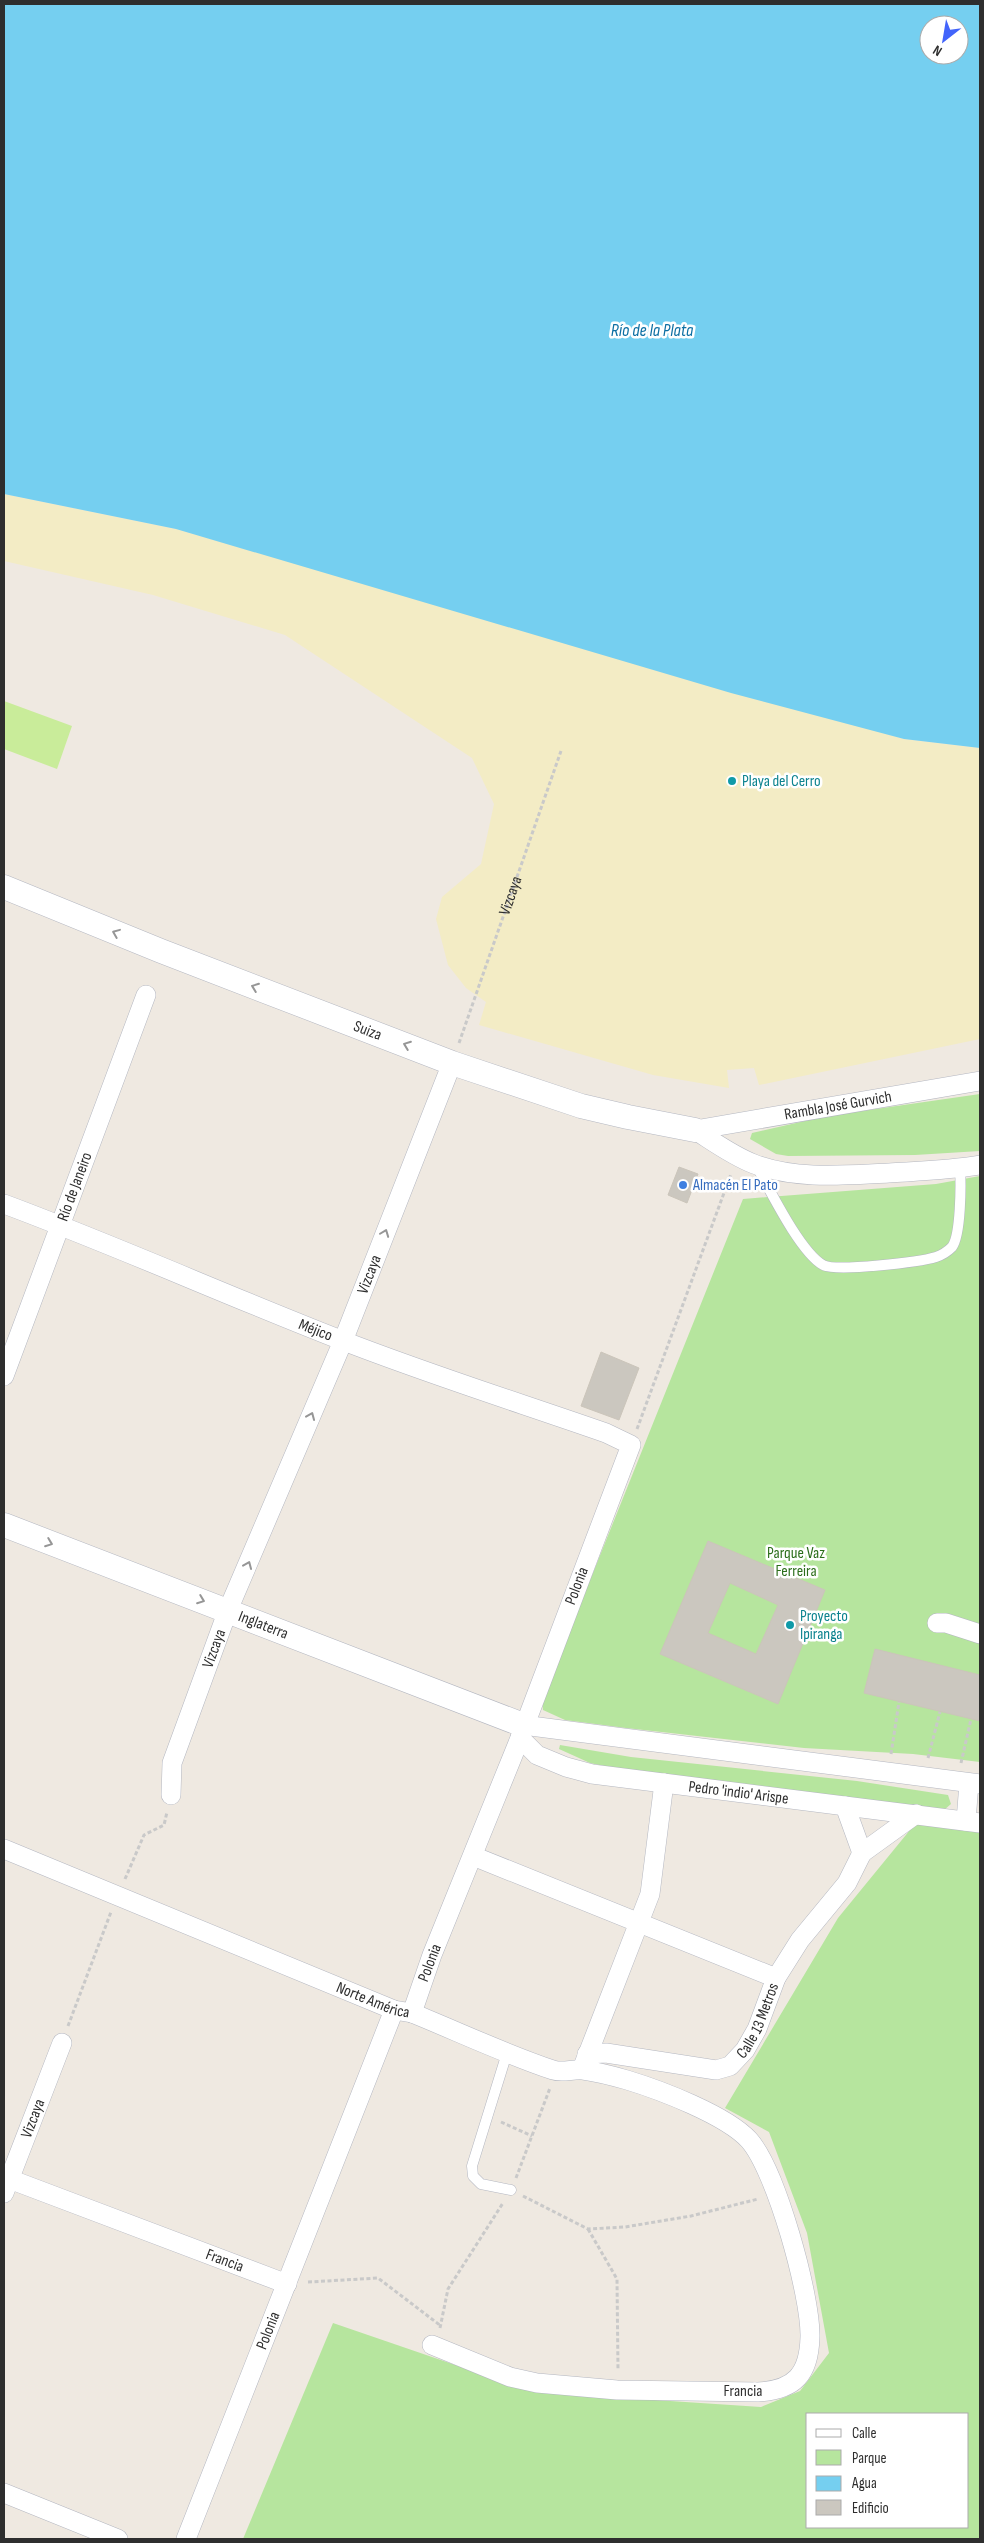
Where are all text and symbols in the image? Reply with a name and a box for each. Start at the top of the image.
north arrow [919,15,969,65]
text: N [930,42,945,60]
water label: Río de la Plata [611,320,694,341]
place label: Playa del Cerro [742,772,821,791]
marker: Playa del Cerro [726,775,738,787]
street label: Vizcaya [495,874,526,918]
one-way arrow [112,928,121,939]
one-way arrow [251,983,260,993]
street label: Suiza [351,1017,384,1045]
one-way arrow [403,1041,411,1051]
street label: Rambla José Gurvich [783,1087,893,1124]
street label: Río de Janeiro [53,1150,96,1224]
place label: Almacén El Pato [692,1176,778,1195]
marker: Almacén El Pato [677,1179,689,1191]
one-way arrow [379,1229,390,1238]
street label: Vizcaya [353,1252,385,1297]
street label: Méjico [296,1315,335,1345]
one-way arrow [305,1412,316,1421]
one-way arrow [45,1537,53,1547]
park label: Parque Vaz Ferreira [767,1544,825,1581]
one-way arrow [241,1561,252,1570]
street label: Polonia [561,1564,593,1608]
one-way arrow [197,1594,205,1604]
street label: Inglaterra [236,1607,291,1643]
place label: Proyecto Ipiranga [800,1607,848,1644]
marker: Proyecto Ipiranga [784,1619,796,1631]
street label: Vizcaya [198,1626,230,1671]
street label: Pedro 'indio' Arispe [687,1777,790,1808]
street label: Polonia [414,1941,446,1985]
street label: Norte América [334,1978,411,2022]
street label: Calle 13 Metros [732,1980,783,2063]
street label: Vizcaya [17,2096,49,2141]
street label: Francia [203,2245,246,2276]
street label: Polonia [252,2309,284,2352]
street label: Francia [724,2382,762,2401]
legend [806,2413,969,2528]
text: Calle [852,2424,876,2443]
text: Parque [852,2449,887,2468]
text: Agua [851,2474,877,2493]
text: Edificio [852,2499,889,2518]

